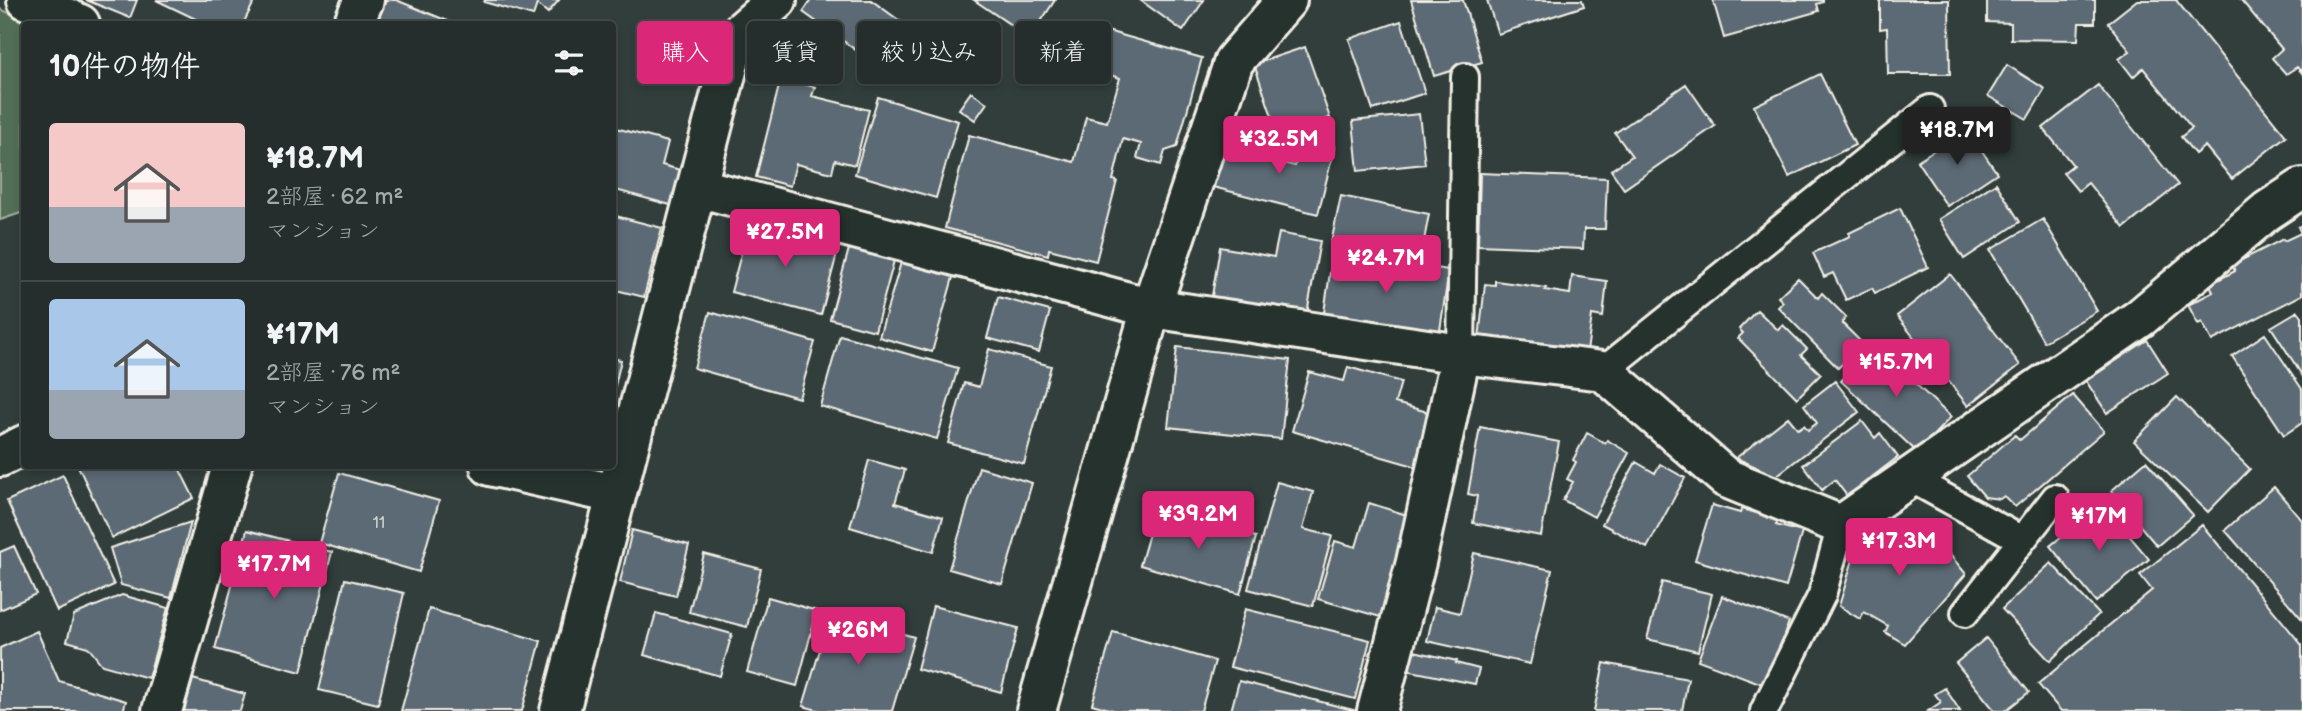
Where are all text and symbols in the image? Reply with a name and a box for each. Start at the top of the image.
chip: 購入 [637,21,733,84]
chip: 賃貸 [747,21,843,84]
chip: 絞り込み [857,21,1001,84]
chip: 新着 [1015,21,1111,84]
icon: filters [550,44,588,82]
text: 10件の物件 [49,49,200,85]
pin: ¥18.7M [1900,108,2014,167]
pin: ¥32.5M [1222,116,1336,176]
text: ¥18.7M [1919,116,1995,144]
text: ¥32.5M [1239,125,1319,153]
text: ¥18.7M [266,141,364,177]
icon: home [105,151,189,235]
text: 2部屋 · 62 m² [266,183,403,211]
pin: ¥27.5M [728,210,842,269]
text: マンション [266,217,380,245]
text: ¥27.5M [746,218,824,246]
pin: ¥24.7M [1329,236,1443,295]
text: ¥24.7M [1347,244,1425,272]
text: ¥17M [266,317,340,353]
icon: home [105,327,189,411]
pin: ¥15.7M [1839,340,1953,399]
text: ¥15.7M [1859,348,1933,376]
text: 2部屋 · 76 m² [266,359,400,387]
text: マンション [266,393,380,421]
pin: ¥39.2M [1141,491,1255,551]
pin: ¥17M [2058,494,2140,553]
text: ¥39.2M [1158,500,1238,528]
text: ¥17M [2071,502,2127,530]
house number: 11 [373,514,385,533]
pin: ¥17.3M [1842,518,1956,578]
text: ¥17.3M [1862,527,1936,555]
pin: ¥17.7M [217,542,331,601]
text: ¥17.7M [237,550,311,578]
pin: ¥26M [817,608,899,667]
text: ¥26M [827,616,889,644]

